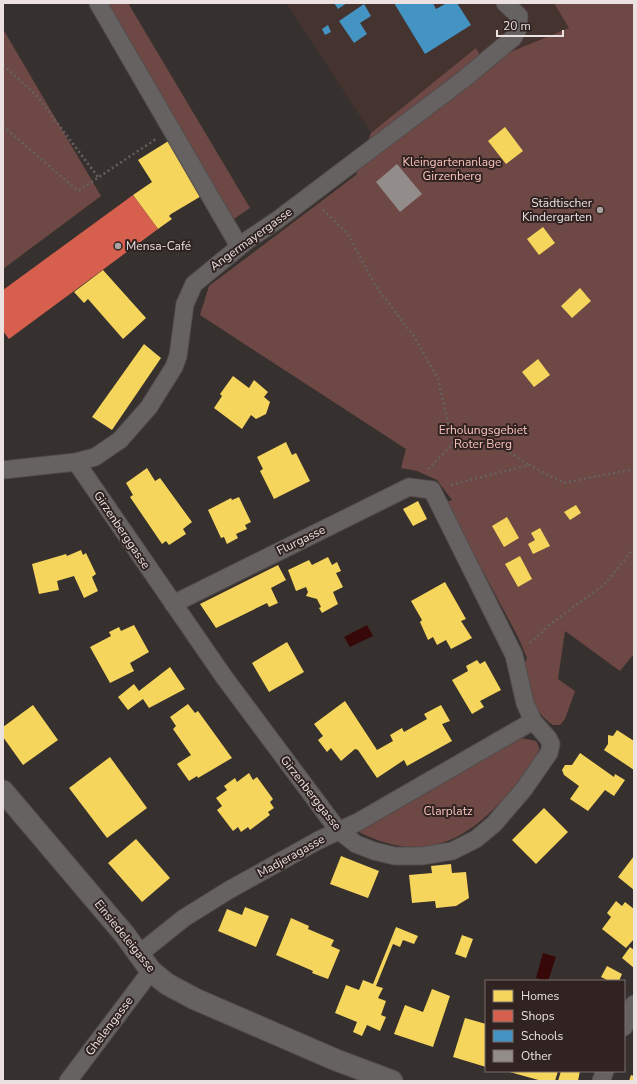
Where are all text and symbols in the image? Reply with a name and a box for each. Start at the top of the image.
scale bar [497,12,563,38]
text: 20 m [503,18,531,34]
park label: Kleingartenanlage Girzenberg [403,154,501,184]
place label: Städtischer Kindergarten [522,195,593,225]
street label: Angermayergasse [207,204,295,274]
marker: Städtischer Kindergarten [595,205,605,215]
place label: Mensa-Café [126,238,191,254]
marker: Mensa-Café [113,241,123,251]
park label: Erholungsgebiet Roter Berg [439,422,528,452]
street label: Girzenberggasse [90,488,154,572]
street label: Flurgasse [274,521,328,559]
street label: Girzenberggasse [277,752,345,834]
park label: Clarplatz [424,803,473,819]
street label: Madjeragasse [254,831,328,881]
street label: Einsiedeleigasse [91,896,159,976]
legend [485,980,625,1072]
text: Homes [521,988,559,1004]
street label: Ghelengasse [82,993,136,1059]
text: Shops [521,1008,555,1024]
text: Schools [521,1028,564,1044]
text: Other [521,1048,553,1064]

